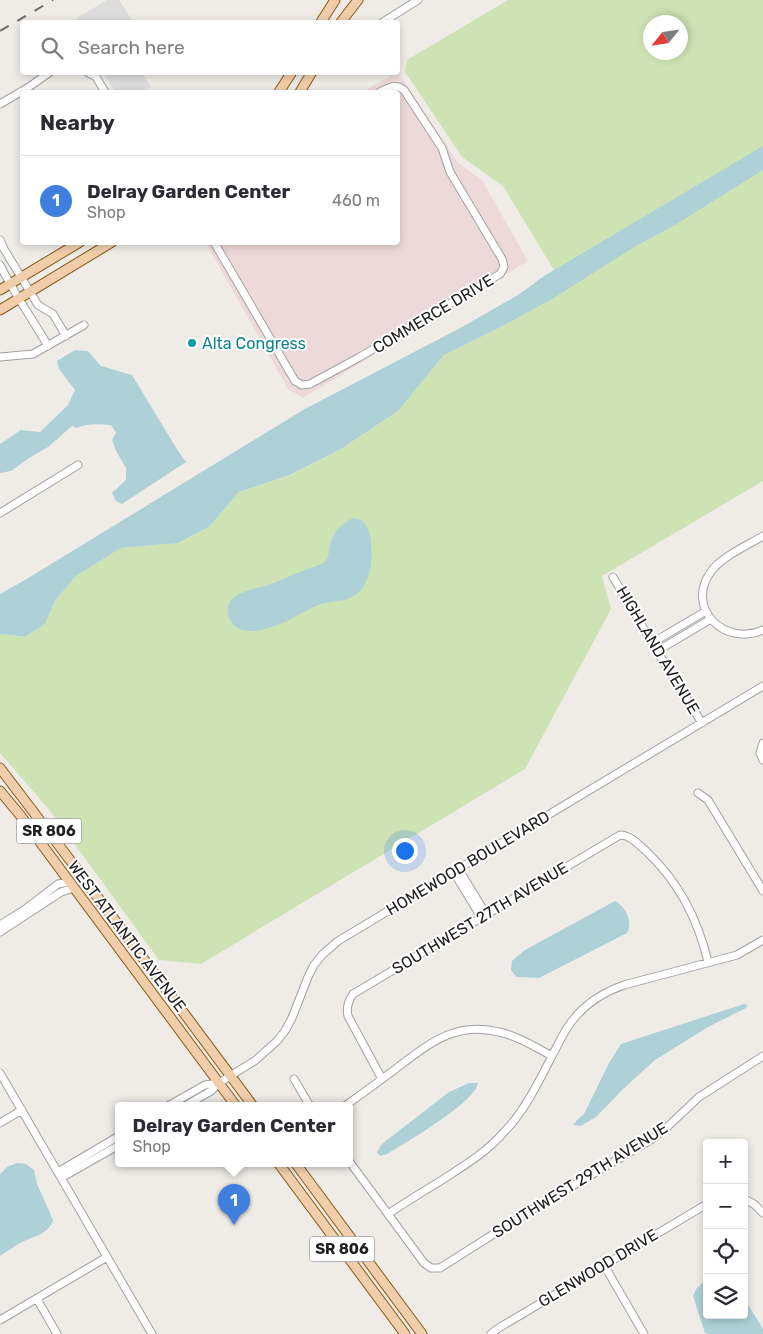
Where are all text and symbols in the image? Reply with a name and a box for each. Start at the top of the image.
north arrow [643,15,688,60]
search box [20,20,400,75]
icon: search [38,34,66,62]
text: Search here [78,36,185,59]
text: Nearby [40,110,115,135]
text: Delray Garden Center [87,180,290,203]
text: 1 [52,191,60,210]
text: 460 m [332,191,380,210]
text: Shop [87,203,125,222]
street label: COMMERCE DRIVE [369,270,497,358]
place label: Alta Congress [202,334,306,353]
marker: Alta Congress [186,337,198,349]
street label: HIGHLAND AVENUE [612,583,704,717]
street label: HOMEWOOD BOULEVARD [383,807,553,919]
road number: SR 806 [17,818,82,844]
your location [392,838,418,864]
street label: WEST ATLANTIC AVENUE [64,857,190,1015]
street label: SOUTHWEST 27TH AVENUE [389,858,571,978]
popup [115,1102,353,1167]
text: Delray Garden Center [132,1114,336,1137]
street label: SOUTHWEST 29TH AVENUE [489,1118,671,1242]
text: Shop [132,1137,171,1156]
map controls [703,1139,748,1319]
button: + [703,1139,748,1184]
pin: 1 [218,1184,250,1225]
button: − [703,1184,748,1229]
street label: GLENWOOD DRIVE [535,1225,661,1311]
button: locate [703,1229,748,1274]
road number: SR 806 [310,1236,374,1262]
button: layers [703,1274,748,1319]

